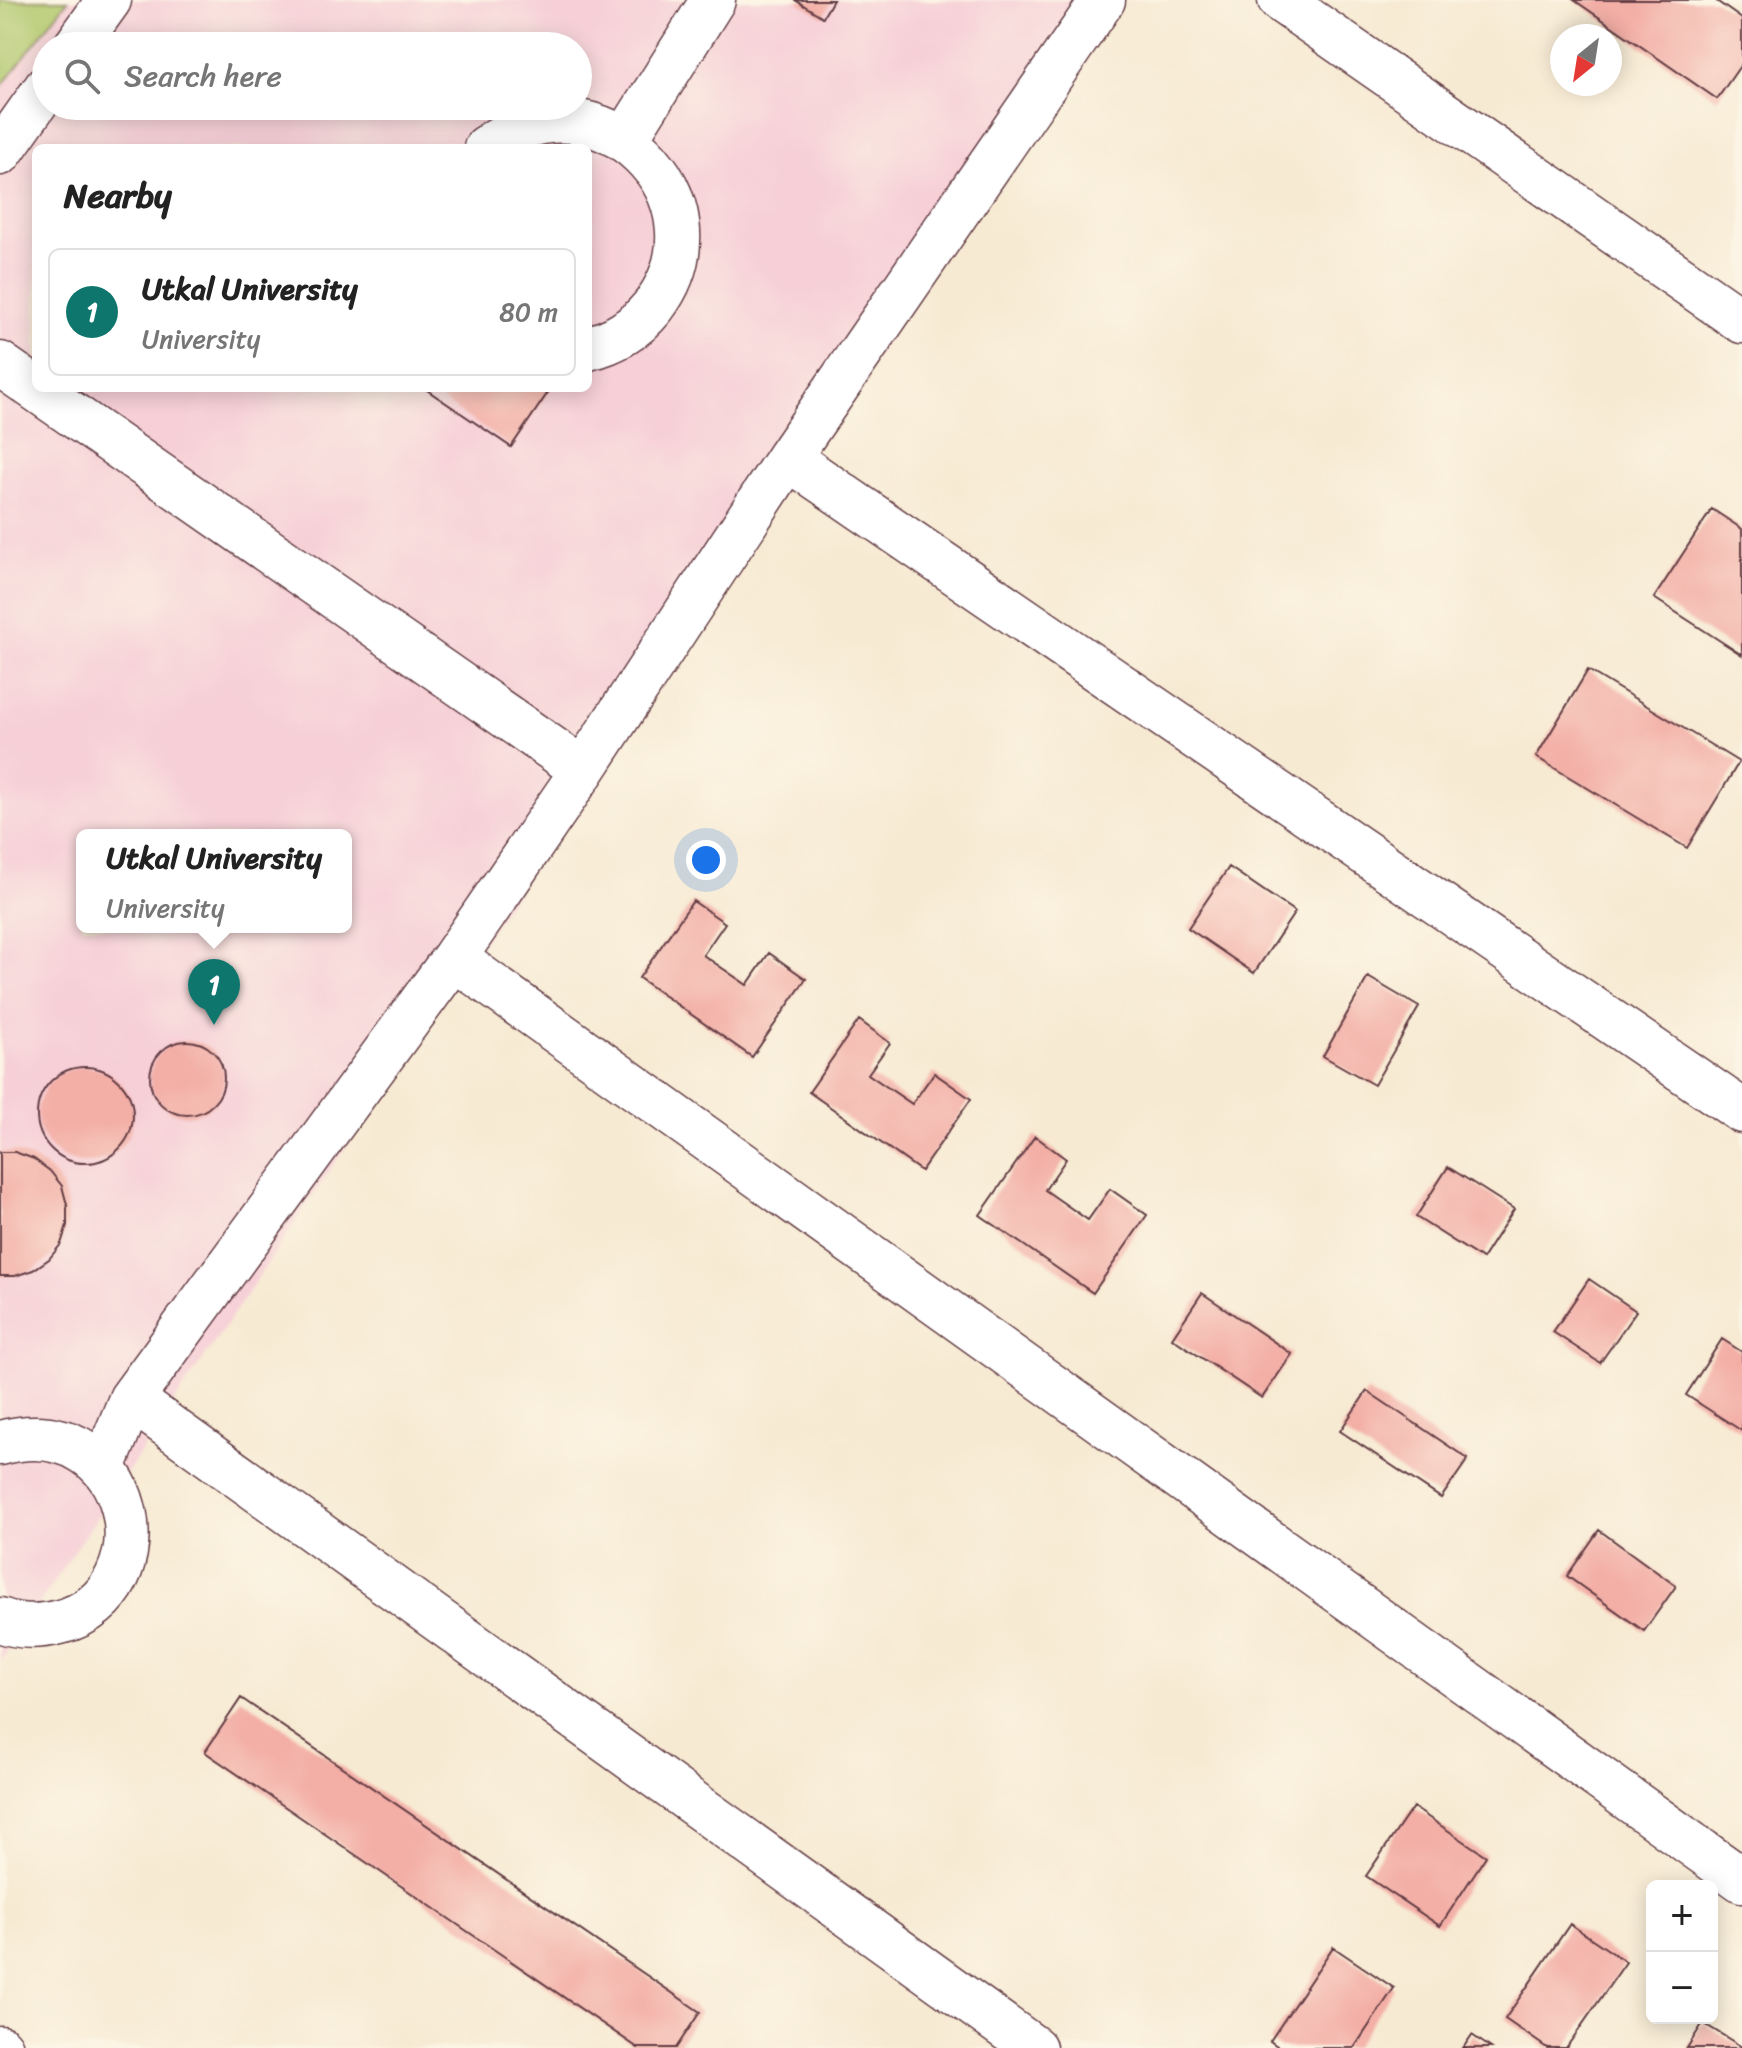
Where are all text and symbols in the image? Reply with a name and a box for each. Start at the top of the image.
north arrow [1550,24,1622,96]
search box [32,32,592,120]
text: Search here [124,49,282,103]
icon: search [60,54,104,98]
text: Nearby [64,166,172,226]
text: Utkal University [142,262,358,316]
text: 1 [86,289,98,335]
text: 80 m [499,289,558,335]
text: University [142,316,260,362]
popup [76,829,352,933]
text: Utkal University [106,831,322,885]
your location [686,840,726,880]
text: University [106,885,225,931]
pin: 1 [188,959,240,1025]
map controls [1646,1880,1718,2024]
button: + [1646,1880,1718,1952]
button: − [1646,1952,1718,2024]

